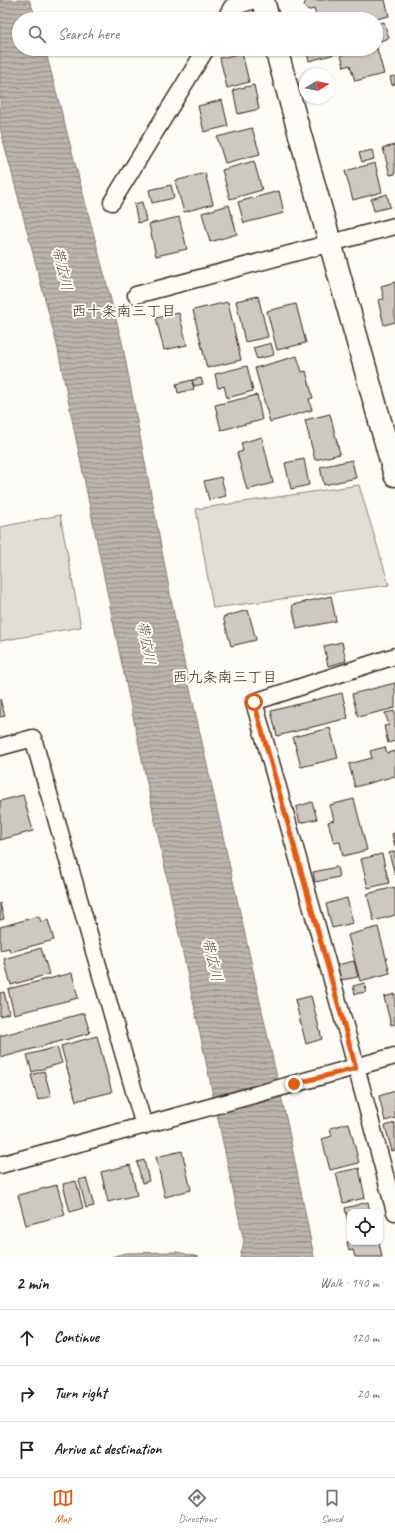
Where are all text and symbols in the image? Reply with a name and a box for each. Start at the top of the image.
search box [12,12,383,56]
icon: search [26,23,48,45]
text: Search here [58,25,119,44]
north arrow [299,68,335,104]
water label: 帯広川 [48,245,76,293]
district label: 西十条南三丁目 [71,302,177,321]
water label: 帯広川 [132,619,160,667]
district label: 西九条南三丁目 [172,668,278,687]
route start [245,693,263,711]
water label: 帯広川 [198,936,226,984]
route end [285,1075,303,1093]
map controls [347,1209,383,1245]
button: locate [347,1209,383,1245]
text: 2 min [16,1273,49,1294]
text: Walk · 140 m [320,1275,379,1291]
icon: ahead [16,1327,38,1349]
text: Continue [54,1328,99,1347]
text: 120 m [351,1330,379,1346]
icon: right [16,1383,38,1405]
text: Turn right [54,1384,107,1403]
text: 20 m [357,1386,379,1402]
icon: arrive [16,1439,38,1461]
text: Arrive at destination [54,1440,161,1459]
tab: Map [52,1487,74,1525]
tab: Directions [178,1487,217,1525]
tab: Saved [321,1487,343,1525]

